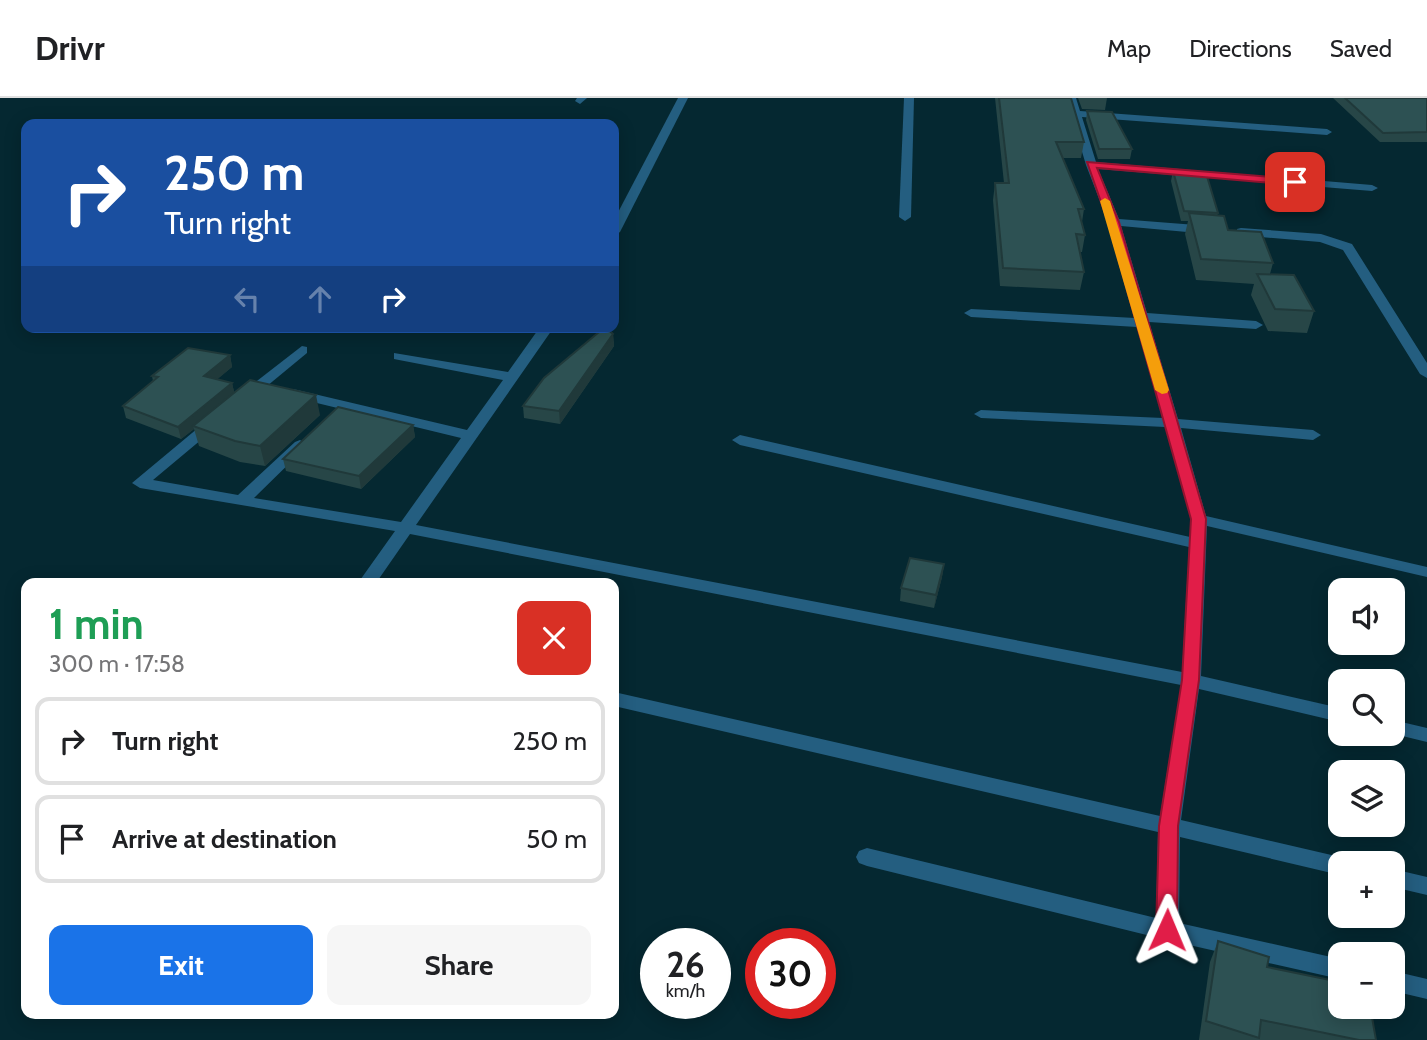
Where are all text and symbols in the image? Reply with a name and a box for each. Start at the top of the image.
text: Drivr [35,28,105,68]
text: Map [1107,34,1151,63]
text: Directions [1189,34,1292,63]
text: Saved [1330,34,1392,63]
text: 250 m [164,143,304,202]
icon: right [49,147,140,238]
pin [1265,152,1325,212]
icon: arrive [1276,163,1314,201]
text: Turn right [164,203,291,242]
icon: left [228,280,266,318]
icon: ahead [301,280,339,318]
icon: right [374,280,412,318]
map controls [1328,578,1405,1019]
button: sound [1328,578,1405,655]
text: 1 min [49,598,144,650]
button: close [517,601,591,675]
text: 300 m · 17:58 [49,650,185,678]
button: search [1328,669,1405,746]
icon: right [53,722,91,760]
text: Turn right [112,725,218,757]
text: 250 m [513,725,587,757]
button: layers [1328,760,1405,837]
icon: arrive [53,820,91,858]
text: Arrive at destination [112,823,337,855]
text: 50 m [526,823,587,855]
button: + [1328,851,1405,928]
position arrow [1130,893,1204,967]
button: Exit [49,925,313,1005]
button: Share [327,925,591,1005]
speed limit sign: 30 [745,928,836,1019]
button: − [1328,942,1405,1019]
text: 26 [666,943,705,986]
text: km/h [666,980,705,1002]

